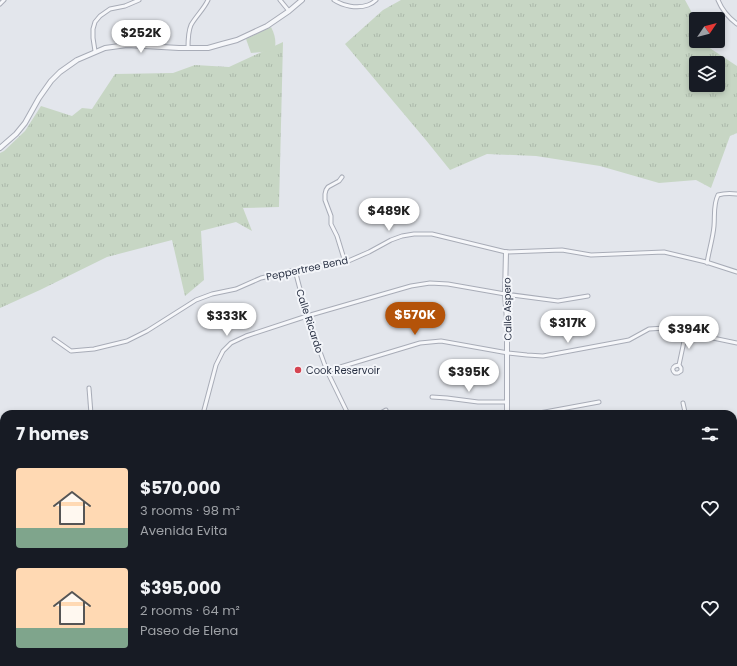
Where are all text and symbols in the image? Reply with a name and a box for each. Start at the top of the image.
north arrow [689,12,725,48]
map controls [689,12,725,92]
pin: $252K [113,20,169,54]
text: $252K [121,23,161,42]
button: layers [689,56,725,92]
pin: $489K [361,198,417,232]
text: $489K [368,201,410,220]
street label: Peppertree Bend [265,252,349,284]
street label: Calle Aspero [499,277,516,341]
street label: Calle Ricardo [292,287,327,355]
pin: $570K [387,302,443,336]
pin: $333K [199,303,255,337]
text: $570K [394,305,436,324]
text: $333K [206,306,248,325]
pin: $317K [540,310,596,344]
text: $317K [549,313,587,332]
pin: $394K [661,316,717,350]
text: $394K [668,319,710,338]
pin: $395K [441,359,497,393]
text: $395K [448,362,490,381]
place label: Cook Reservoir [306,363,380,378]
marker: Cook Reservoir [293,365,303,375]
text: 7 homes [16,422,89,446]
icon: filters [699,423,721,445]
text: $570,000 [140,476,221,500]
icon: home [48,484,96,532]
icon: heart [699,497,721,519]
text: 3 rooms · 98 m² [140,501,240,520]
text: Avenida Evita [140,521,227,540]
text: $395,000 [140,576,221,600]
icon: home [48,584,96,632]
icon: heart [699,597,721,619]
text: 2 rooms · 64 m² [140,601,240,620]
text: Paseo de Elena [140,621,238,640]

